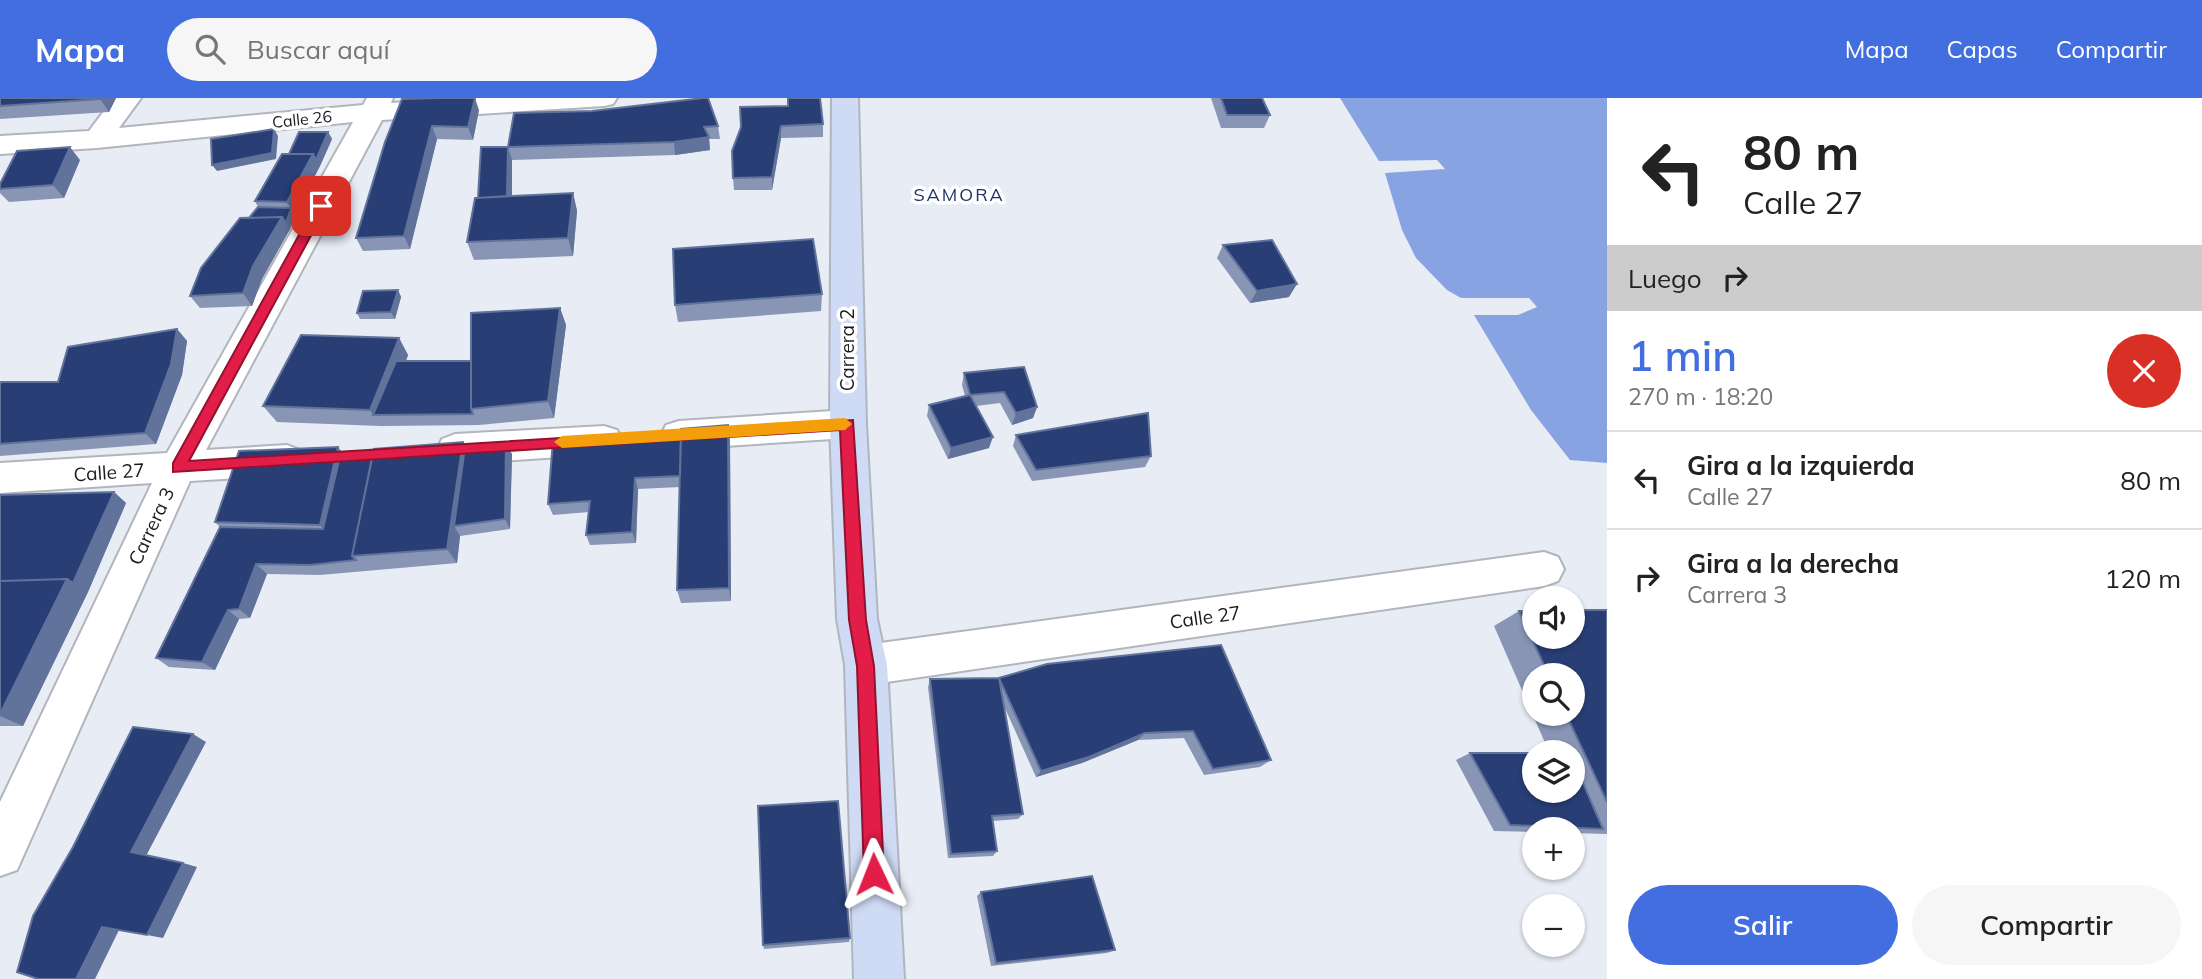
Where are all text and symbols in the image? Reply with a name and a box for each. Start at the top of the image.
search box [167,18,657,81]
text: Mapa [35,29,125,70]
icon: search [191,30,229,68]
text: Buscar aquí [247,33,390,66]
text: Mapa [1845,34,1909,64]
text: Capas [1947,34,2018,64]
text: Compartir [2056,34,2167,64]
street label: Calle 26 [271,106,333,132]
text: 80 m [1743,121,1859,182]
icon: left [1628,126,1719,217]
pin [291,176,351,236]
text: Calle 27 [1743,182,1863,222]
district label: SAMORA [913,183,1005,206]
icon: arrive [302,187,340,225]
icon: right [1716,259,1754,297]
text: Luego [1628,262,1702,295]
street label: Carrera 2 [835,309,859,391]
text: 1 min [1628,329,1737,382]
button: close [2107,334,2181,408]
text: 270 m · 18:20 [1628,382,1773,411]
text: Gira a la izquierda [1687,449,1915,482]
street label: Calle 27 [73,458,145,486]
icon: left [1628,461,1666,499]
text: 80 m [2120,464,2181,497]
text: Calle 27 [1687,482,1773,511]
street label: Carrera 3 [123,483,179,569]
text: Gira a la derecha [1687,547,1899,580]
icon: right [1628,559,1666,597]
text: 120 m [2105,562,2181,595]
text: Carrera 3 [1687,580,1787,609]
map controls [1522,586,1585,957]
button: sound [1522,586,1585,649]
street label: Calle 27 [1168,600,1242,634]
button: search [1522,663,1585,726]
button: layers [1522,740,1585,803]
button: + [1522,817,1585,880]
position arrow [837,837,911,911]
button: Salir [1628,885,1898,965]
button: Compartir [1912,885,2181,965]
button: − [1522,894,1585,957]

